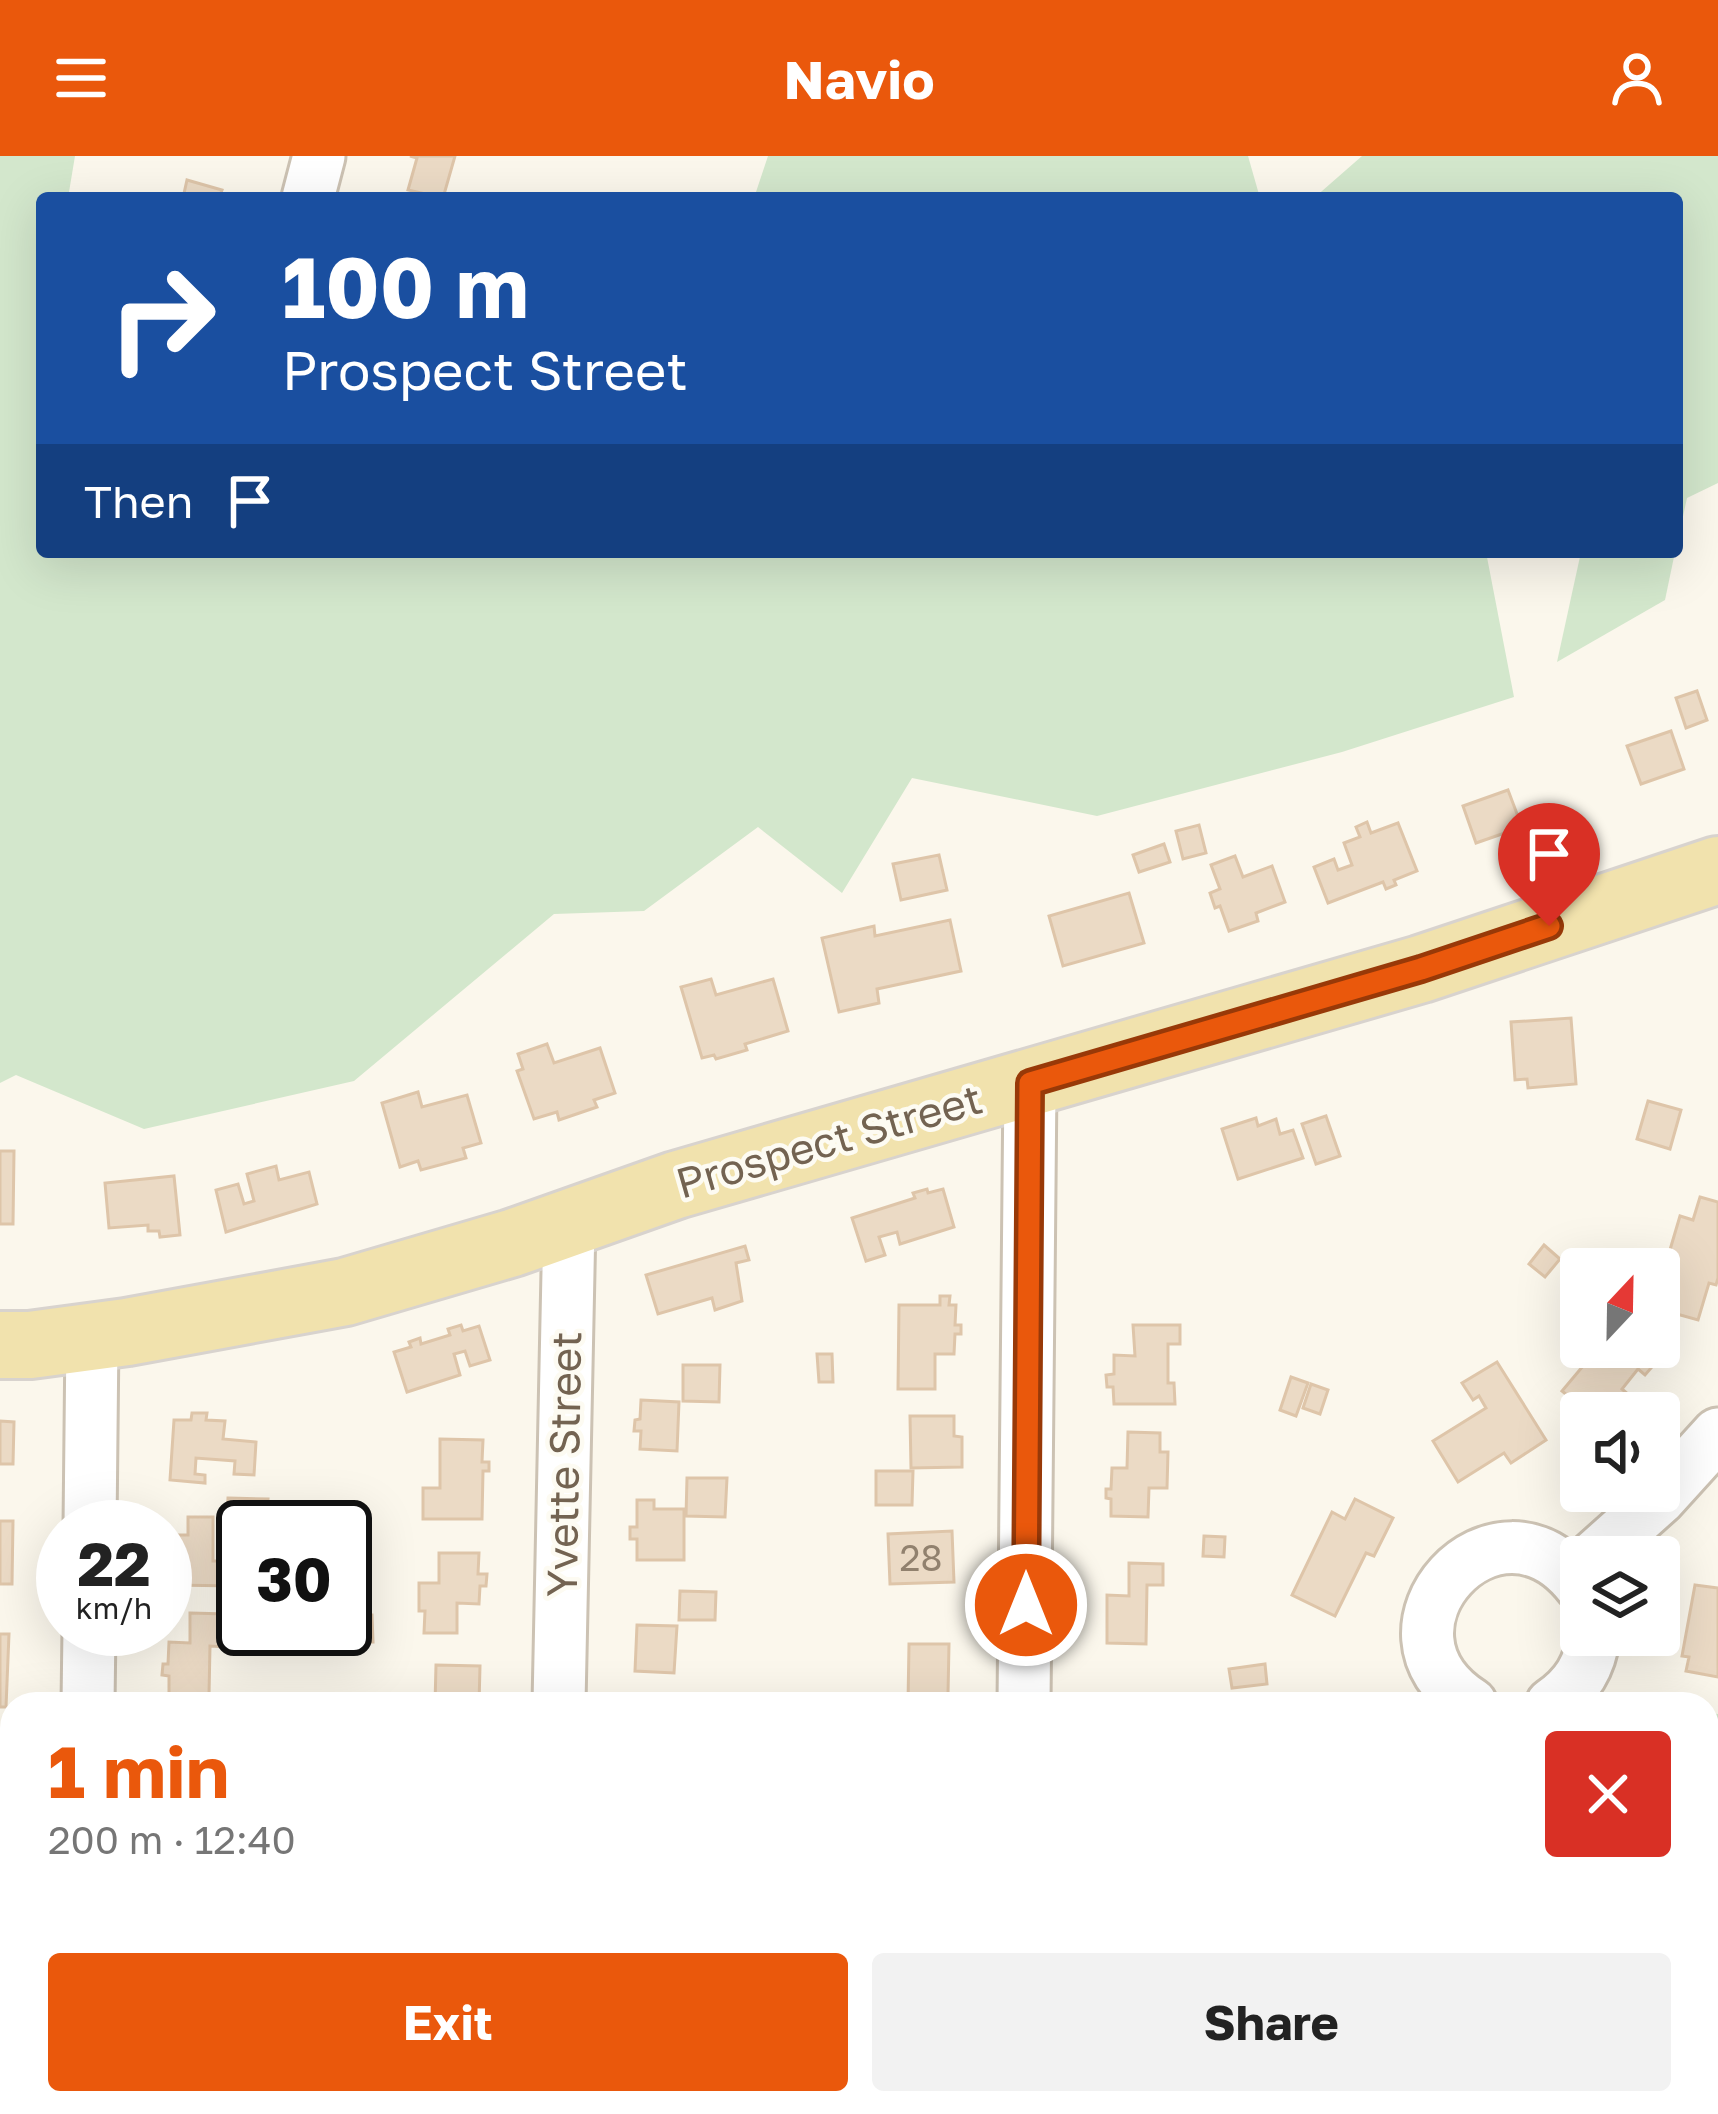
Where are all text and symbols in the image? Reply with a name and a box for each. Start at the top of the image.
icon: menu [48,45,114,111]
icon: person [1604,45,1670,111]
text: Navio [783,46,935,111]
text: 100 m [282,236,529,336]
icon: right [84,240,240,396]
text: Prospect Street [282,337,688,402]
icon: arrive [217,468,283,534]
text: Then [84,474,193,528]
pin [1498,803,1600,926]
icon: arrive [1516,821,1582,887]
street label: Prospect Street [670,1073,987,1208]
north arrow [1560,1248,1680,1368]
map controls [1560,1248,1680,1656]
street label: Yvette Street [536,1331,590,1597]
button: sound [1560,1392,1680,1512]
speed limit sign: 30 [216,1500,372,1656]
text: 22 [77,1527,151,1599]
house number: 28 [900,1536,942,1579]
button: layers [1560,1536,1680,1656]
position arrow [963,1542,1089,1668]
text: km/h [76,1590,152,1626]
text: 1 min [48,1727,229,1814]
button: close [1545,1731,1671,1857]
text: 200 m · 12:40 [48,1816,296,1863]
button: Exit [48,1953,848,2091]
button: Share [872,1953,1671,2091]

